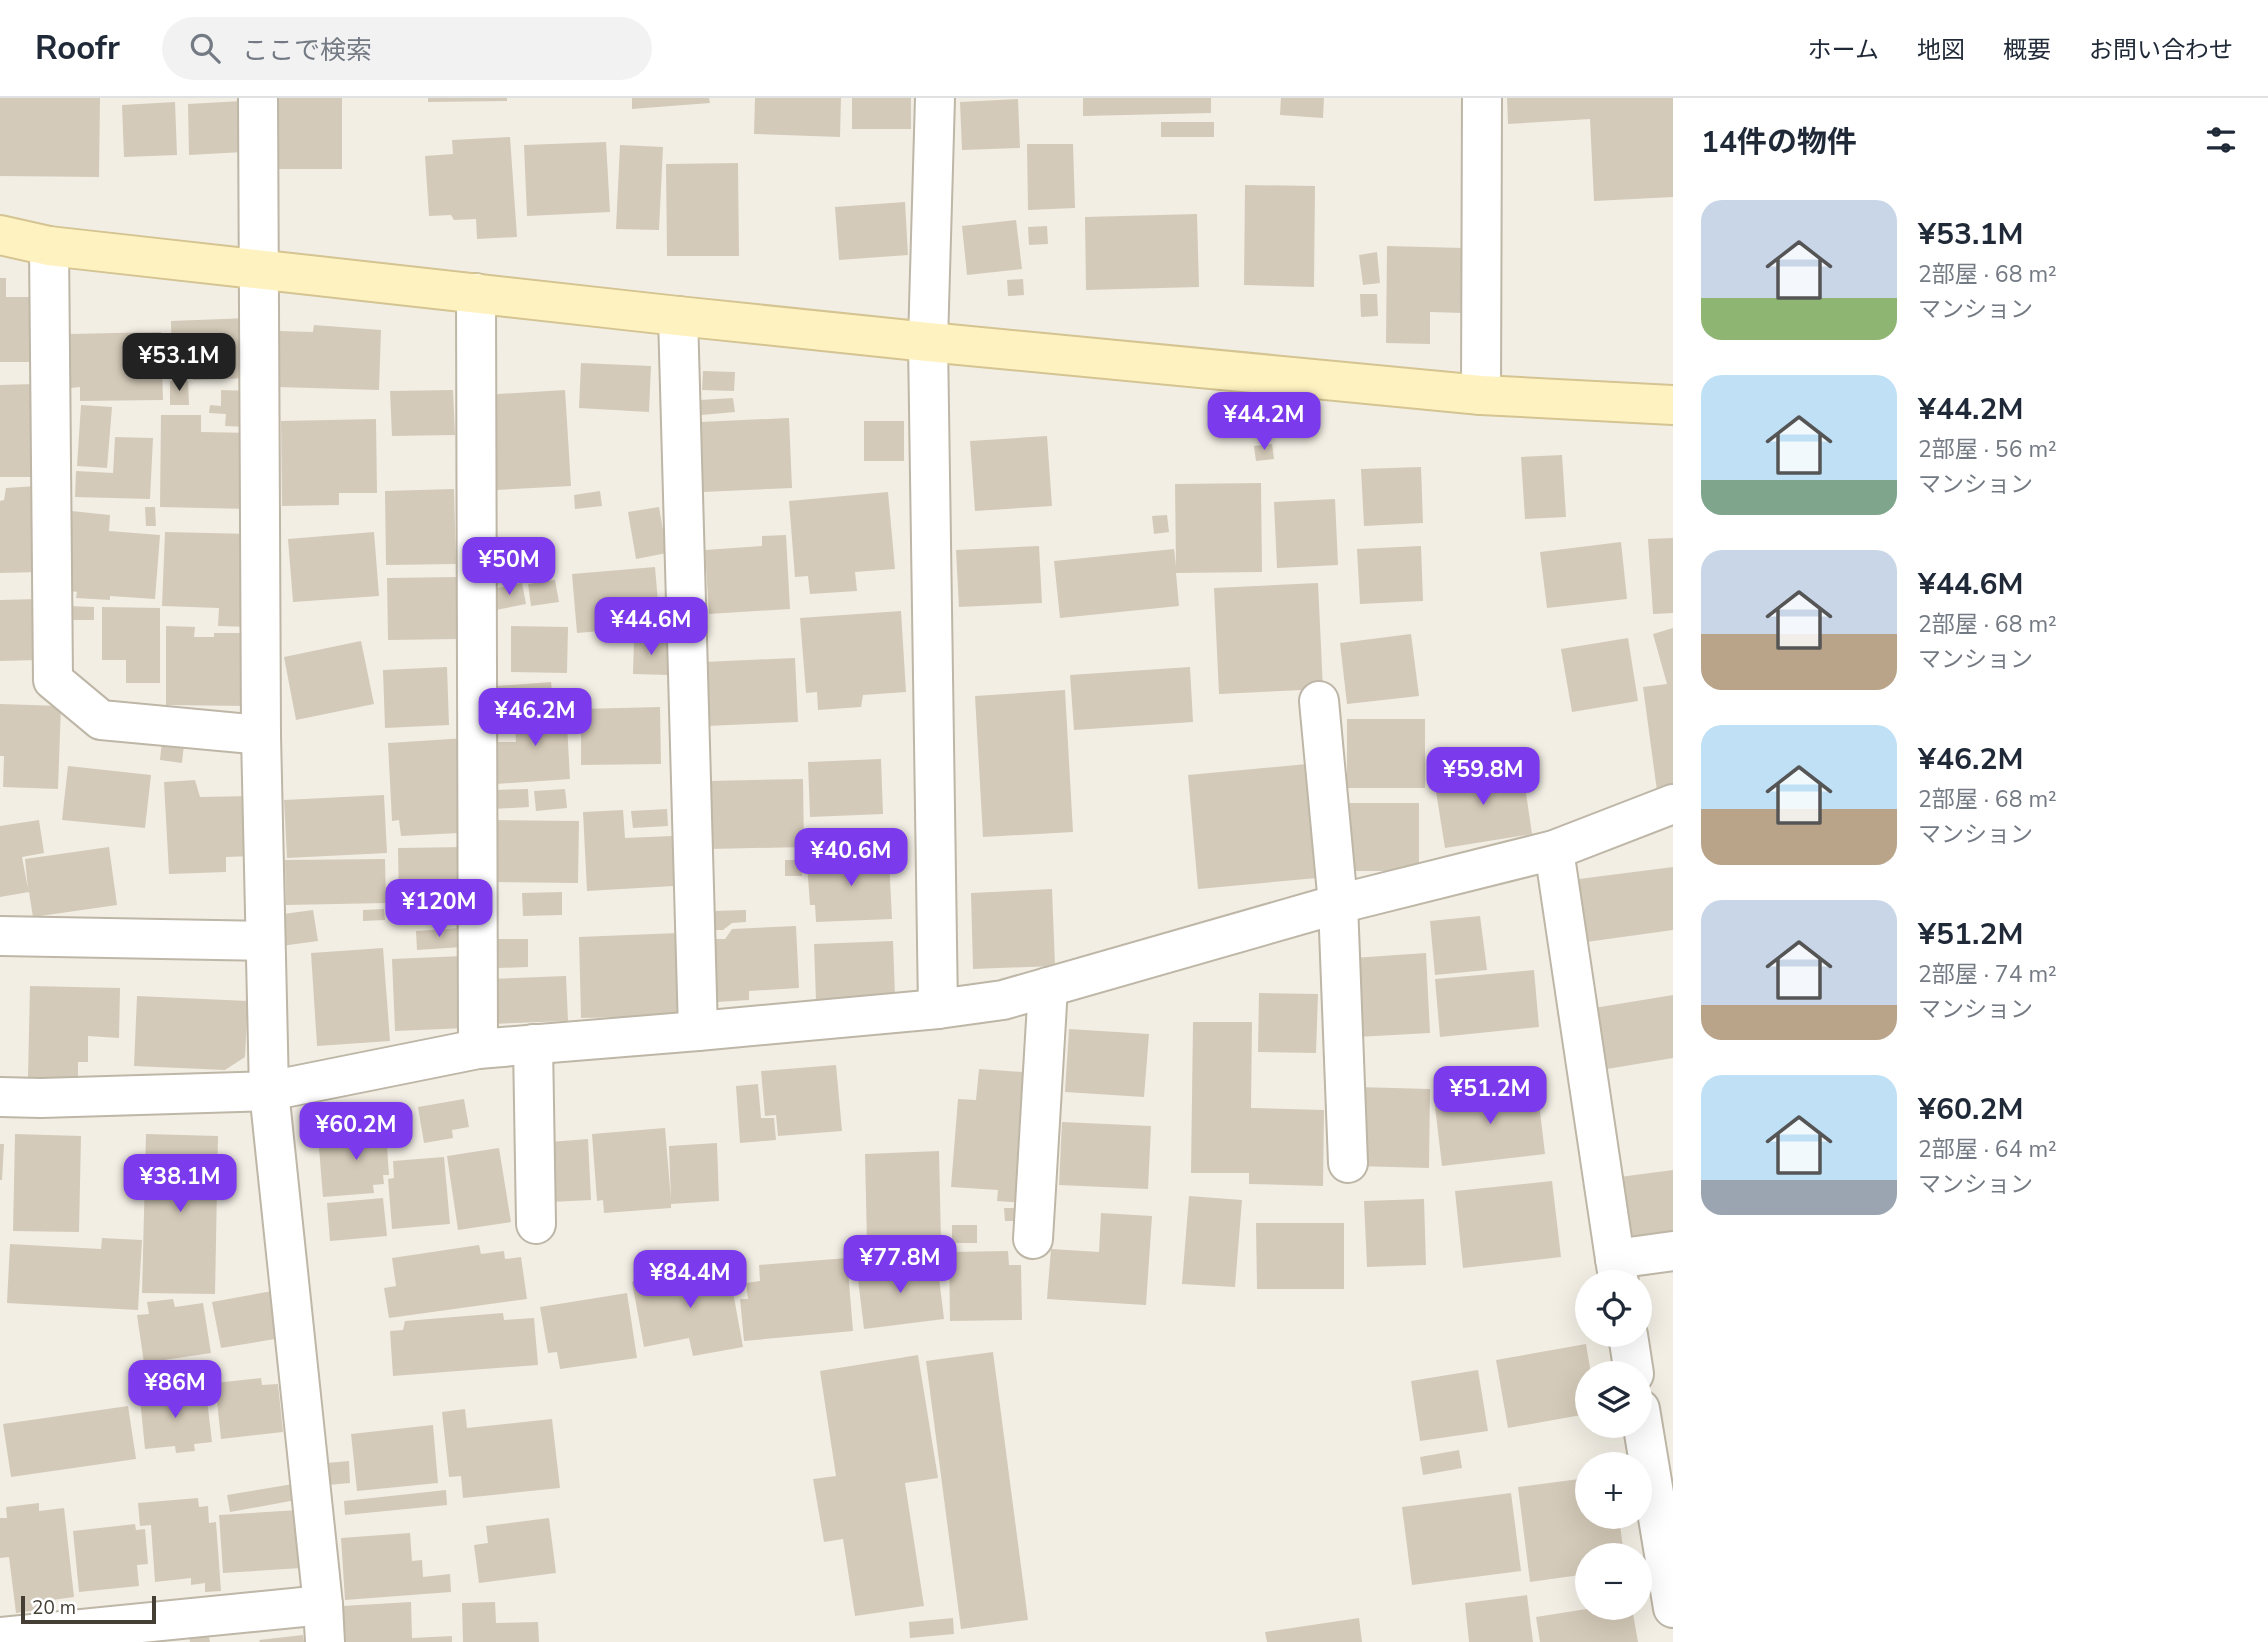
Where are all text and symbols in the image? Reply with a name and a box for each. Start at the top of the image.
search box [162,17,652,80]
text: Roofr [35,26,120,71]
icon: search [186,29,224,67]
text: ここで検索 [242,33,372,68]
text: ホーム [1808,34,1879,66]
text: 地図 [1917,34,1965,66]
text: 概要 [2003,34,2051,66]
text: お問い合わせ [2089,34,2233,66]
icon: filters [2202,121,2240,159]
text: 14件の物件 [1701,122,1857,163]
text: ¥53.1M [1918,214,2023,255]
icon: home [1757,228,1841,312]
text: 2部屋 · 68 m² [1918,259,2057,290]
text: マンション [1918,294,2033,325]
pin: ¥53.1M [122,334,236,393]
text: ¥53.1M [139,340,219,371]
text: ¥44.2M [1918,389,2023,430]
pin: ¥44.2M [1207,392,1321,452]
text: ¥44.2M [1224,399,1304,430]
icon: home [1757,403,1841,487]
text: 2部屋 · 56 m² [1918,434,2057,465]
text: マンション [1918,469,2033,500]
pin: ¥50M [468,538,550,597]
text: ¥50M [478,544,540,575]
text: ¥44.6M [1918,564,2023,605]
icon: home [1757,578,1841,662]
pin: ¥44.6M [594,598,708,657]
text: ¥44.6M [611,604,691,635]
text: 2部屋 · 68 m² [1918,609,2057,640]
text: マンション [1918,644,2033,675]
pin: ¥46.2M [478,688,592,748]
text: ¥46.2M [495,695,575,726]
text: ¥46.2M [1918,739,2023,780]
pin: ¥59.8M [1426,748,1540,807]
icon: home [1757,753,1841,837]
text: ¥59.8M [1443,754,1523,785]
text: 2部屋 · 68 m² [1918,784,2057,815]
text: マンション [1918,819,2033,850]
pin: ¥40.6M [794,828,908,888]
text: ¥40.6M [811,835,891,866]
pin: ¥120M [390,880,488,939]
text: ¥120M [401,886,477,917]
text: ¥51.2M [1918,914,2023,955]
icon: home [1757,928,1841,1012]
text: 2部屋 · 74 m² [1918,959,2057,990]
text: マンション [1918,994,2033,1025]
pin: ¥51.2M [1433,1066,1547,1126]
text: ¥51.2M [1450,1073,1530,1104]
text: ¥60.2M [1918,1089,2023,1130]
pin: ¥60.2M [299,1102,413,1162]
icon: home [1757,1103,1841,1187]
text: ¥60.2M [316,1109,396,1140]
text: 2部屋 · 64 m² [1918,1134,2057,1165]
pin: ¥38.1M [123,1154,237,1214]
text: ¥38.1M [140,1161,220,1192]
text: マンション [1918,1169,2033,1200]
pin: ¥77.8M [843,1236,957,1295]
text: ¥77.8M [860,1242,940,1273]
pin: ¥84.4M [633,1250,747,1310]
text: ¥84.4M [650,1257,730,1288]
map controls [1575,1270,1652,1620]
button: locate [1575,1270,1652,1347]
pin: ¥86M [134,1360,216,1420]
button: layers [1575,1361,1652,1438]
text: ¥86M [144,1367,206,1398]
button: + [1575,1452,1652,1529]
button: − [1575,1543,1652,1620]
scale bar [21,1593,156,1625]
text: 20 m [32,1595,76,1621]

